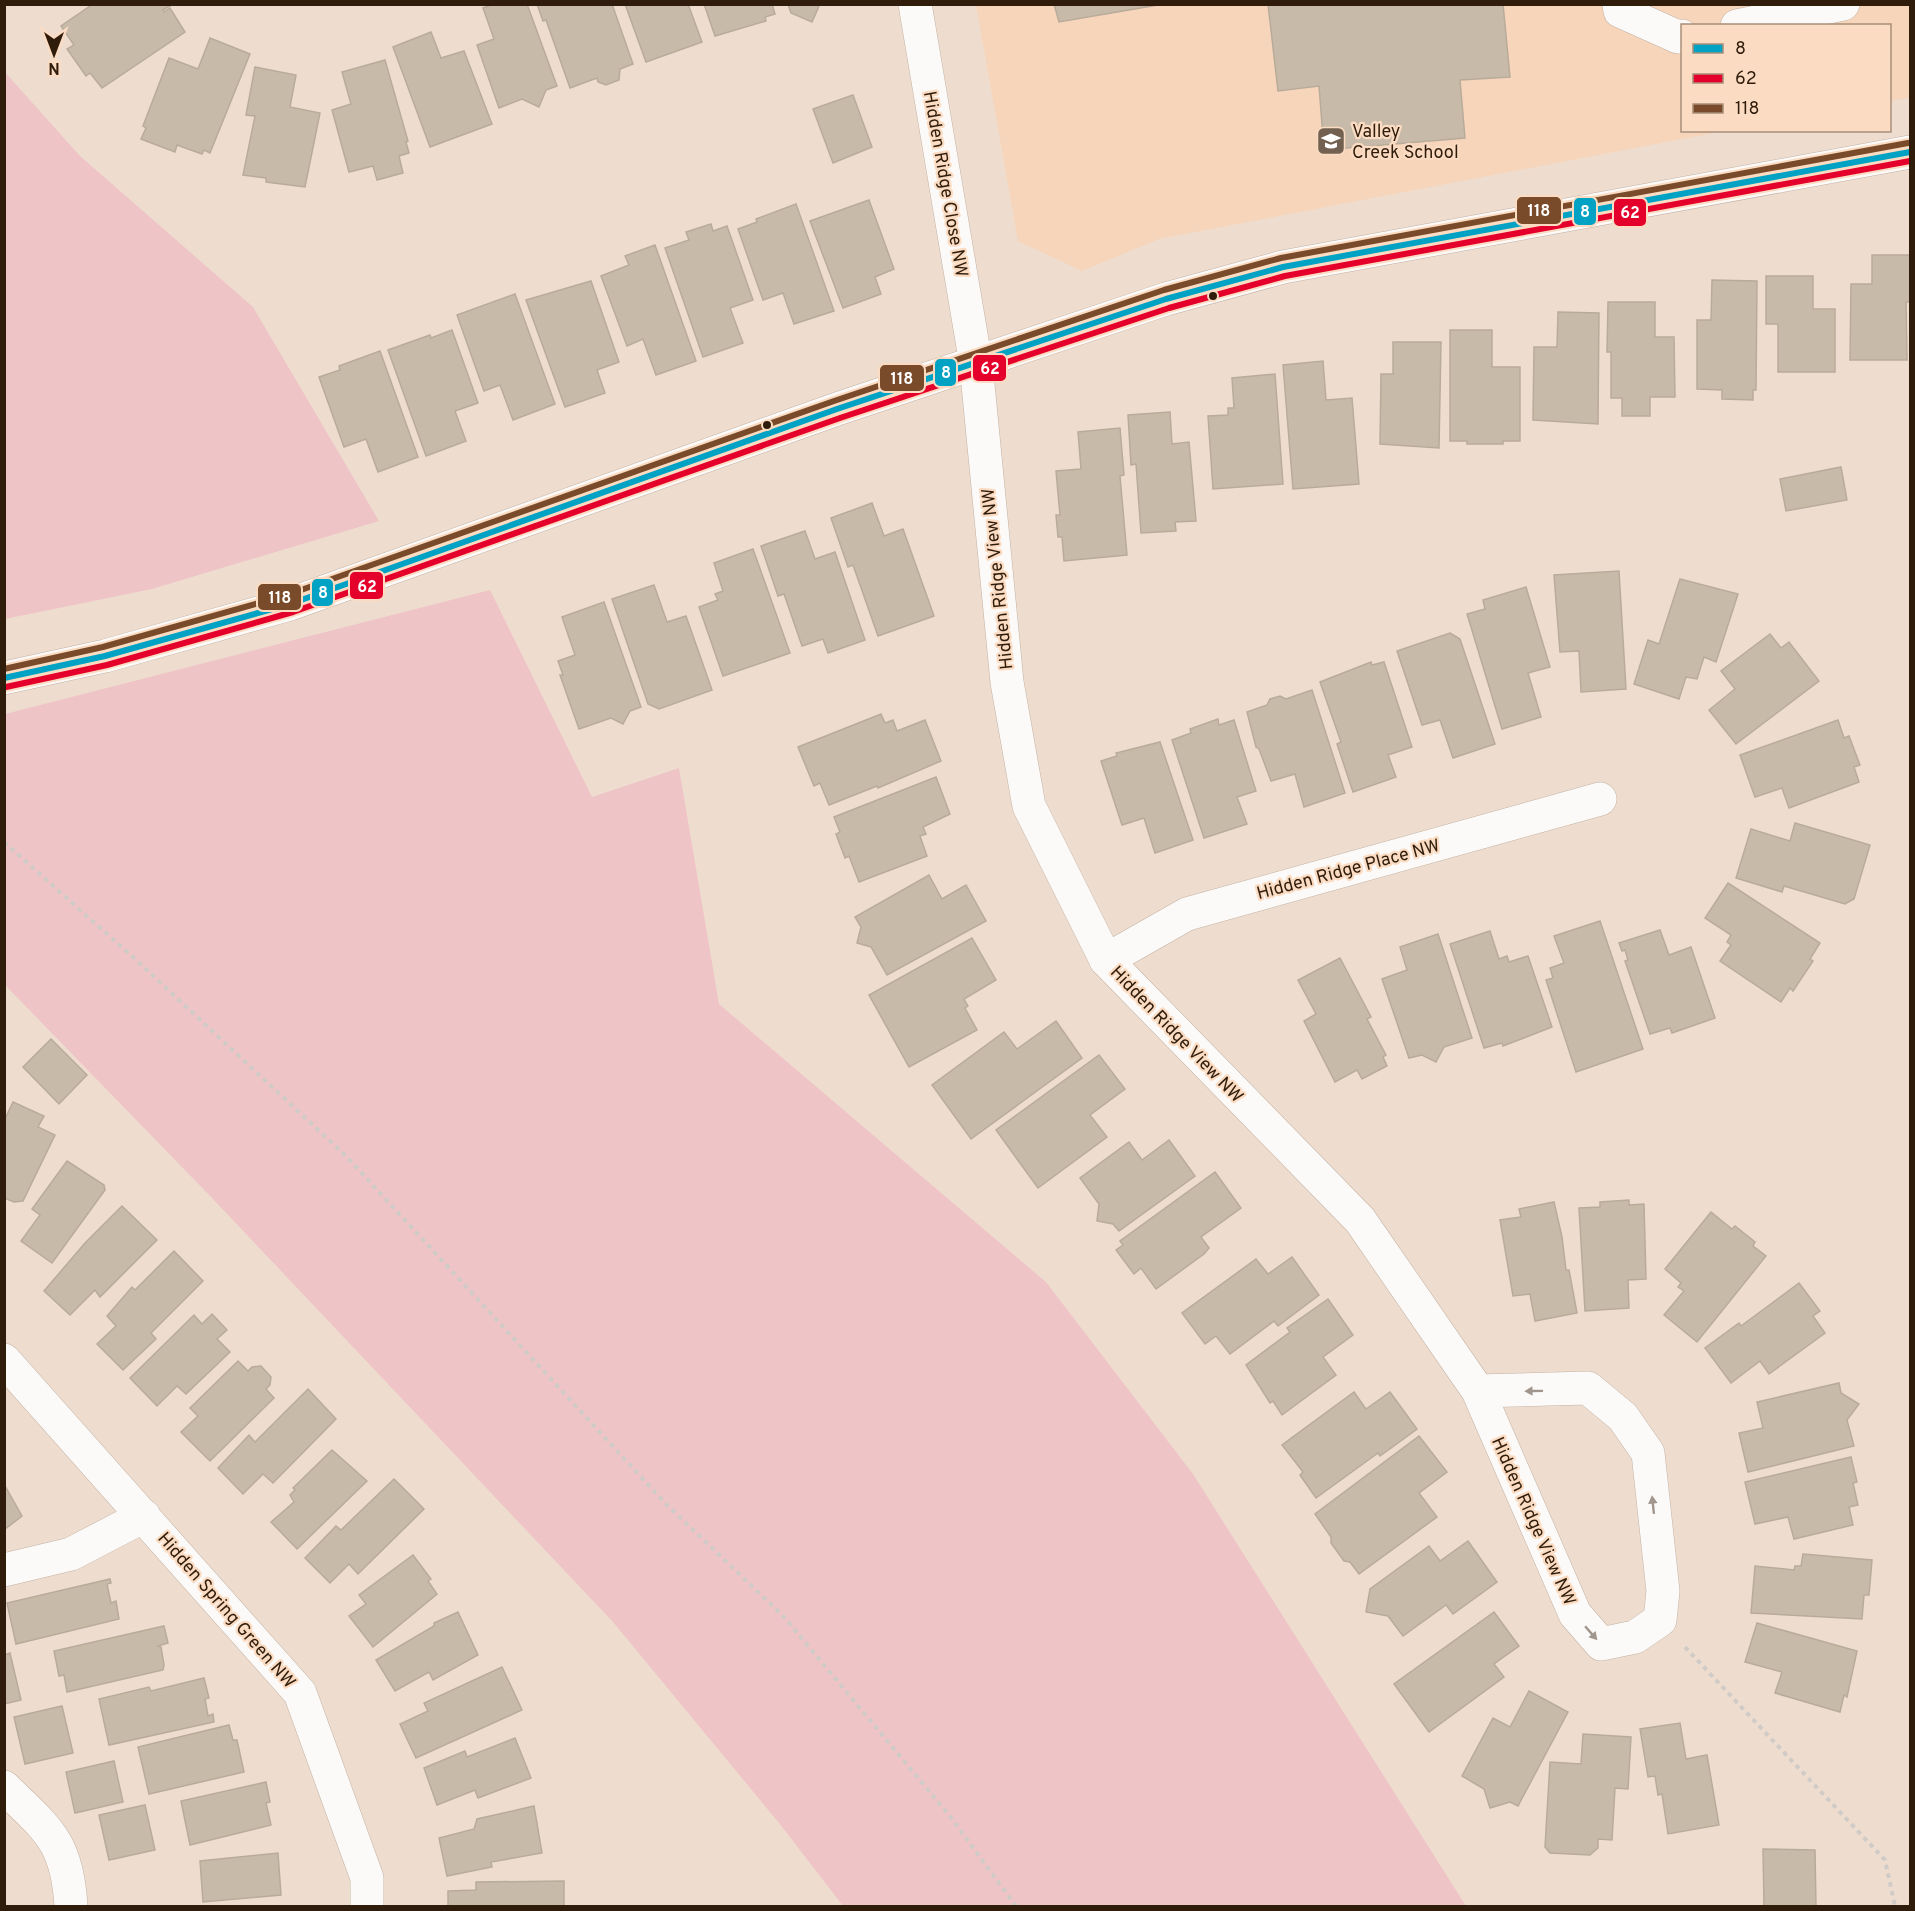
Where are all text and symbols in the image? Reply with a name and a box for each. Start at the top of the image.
north arrow [24,24,84,84]
legend [1681,24,1891,132]
text: 8 [1735,38,1746,61]
text: N [48,57,60,77]
text: 62 [1735,68,1757,91]
street label: Hidden Ridge Close NW [917,90,972,279]
text: 118 [1735,98,1759,121]
place label: Valley Creek School [1352,121,1459,165]
school or university icon: Valley Creek School [1315,125,1347,157]
line badge: 118 [1516,196,1562,225]
line badge: 8 [1573,197,1597,226]
line badge: 62 [1613,198,1647,227]
text: 118 [1528,202,1550,222]
text: 8 [1580,203,1590,223]
text: 62 [1620,204,1640,224]
unlabelled marker [1207,290,1219,302]
line badge: 62 [972,354,1007,382]
line badge: 8 [934,358,957,387]
text: 62 [980,360,1000,380]
line badge: 118 [879,364,925,392]
text: 8 [941,364,951,384]
text: 118 [891,370,913,390]
unlabelled marker [761,419,773,431]
street label: Hidden Ridge View NW [978,487,1019,671]
line badge: 62 [349,571,384,600]
line badge: 8 [311,578,334,607]
text: 62 [357,578,377,598]
line badge: 118 [257,583,302,611]
text: 8 [318,584,328,604]
text: 118 [269,589,291,609]
street label: Hidden Ridge Place NW [1254,835,1443,906]
street label: Hidden Ridge View NW [1104,962,1247,1109]
one-way arrow [1525,1386,1544,1395]
street label: Hidden Ridge View NW [1485,1434,1580,1609]
one-way arrow [1648,1495,1658,1514]
street label: Hidden Spring Green NW [152,1528,300,1694]
one-way arrow [1584,1625,1597,1640]

